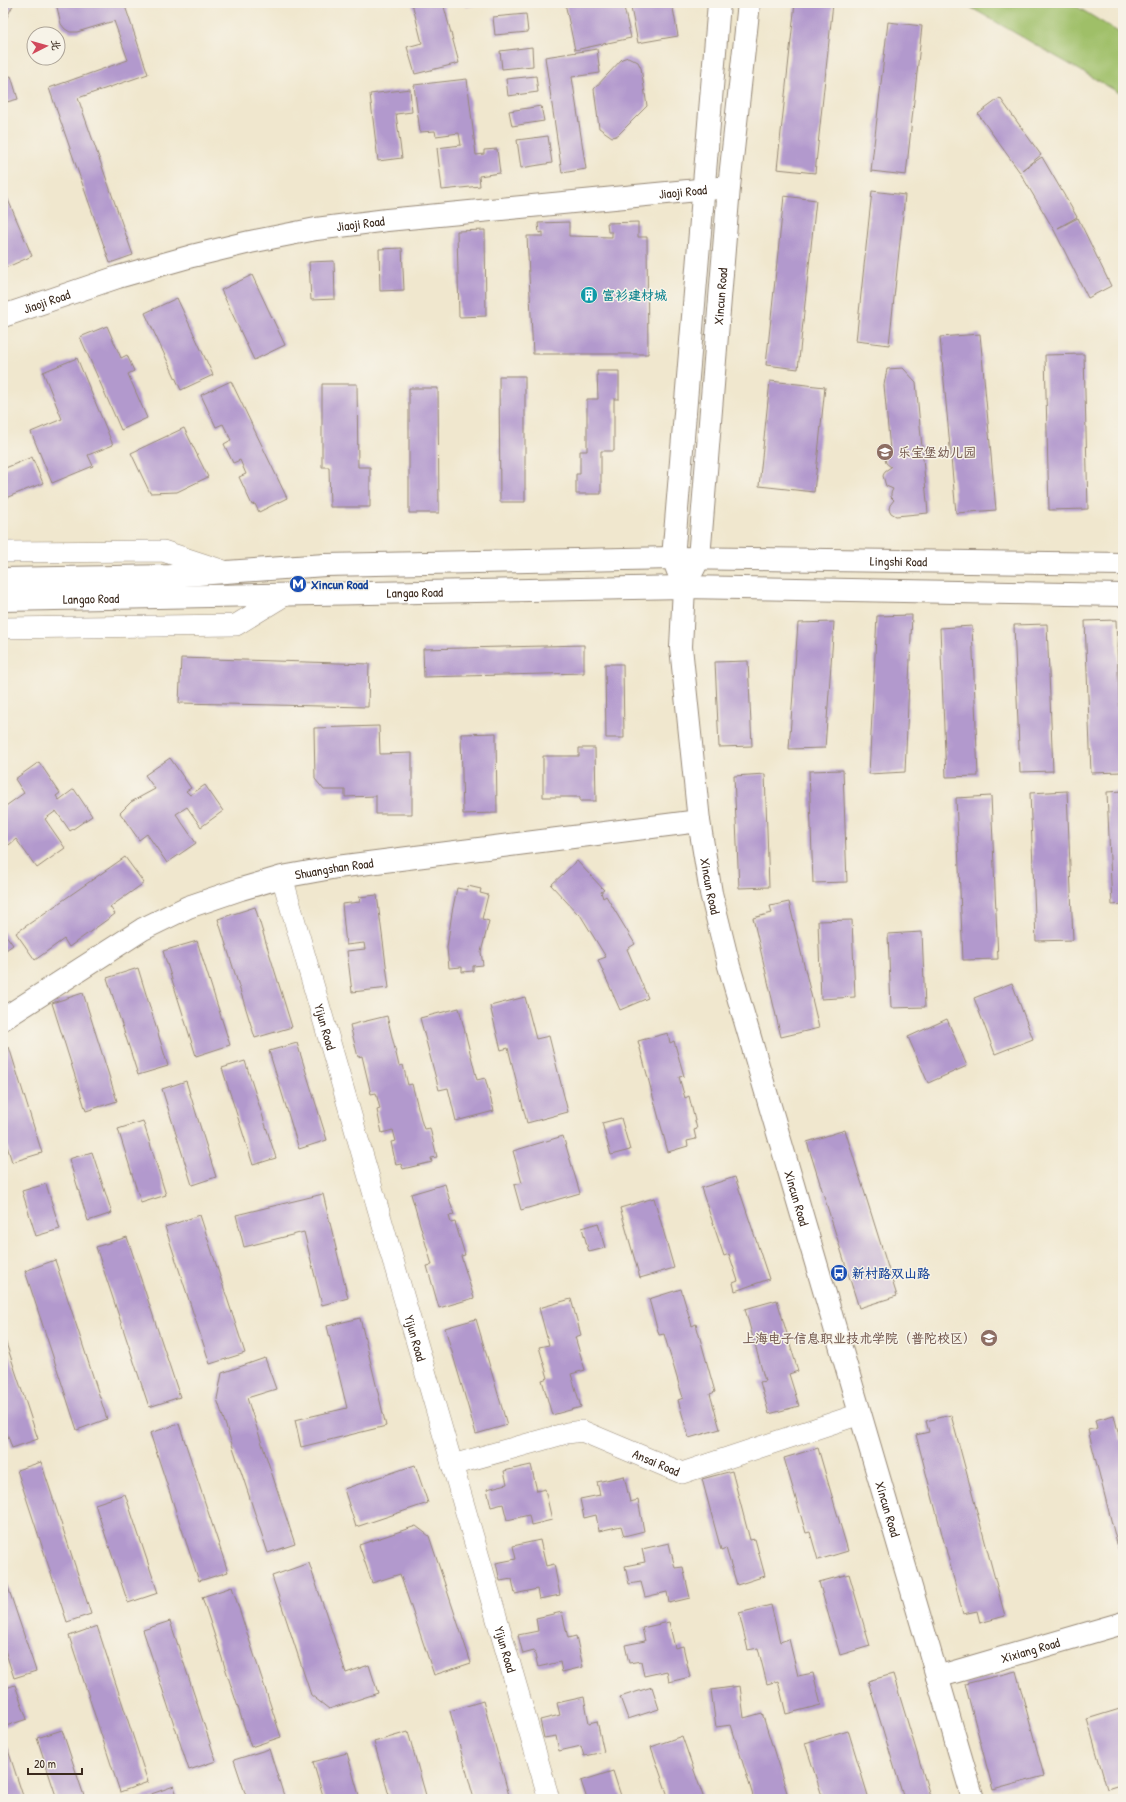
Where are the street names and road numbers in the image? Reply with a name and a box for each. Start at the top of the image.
street label: Jiaoji Road [658,180,708,203]
street label: Jiaoji Road [335,211,386,235]
street label: Xincun Road [709,267,731,325]
street label: Jiaoji Road [21,285,72,318]
street label: Lingshi Road [870,552,927,570]
street label: Langao Road [387,583,443,602]
street label: Langao Road [63,589,119,608]
street label: Shuangshan Road [293,853,374,884]
street label: Xincun Road [696,857,725,916]
street label: Yijun Road [310,1002,341,1052]
street label: Xincun Road [780,1168,814,1228]
street label: Yijun Road [400,1313,431,1363]
street label: Ansai Road [630,1444,683,1480]
street label: Xincun Road [871,1479,905,1539]
street label: Yijun Road [490,1624,521,1674]
street label: Xixiang Road [999,1633,1062,1667]

